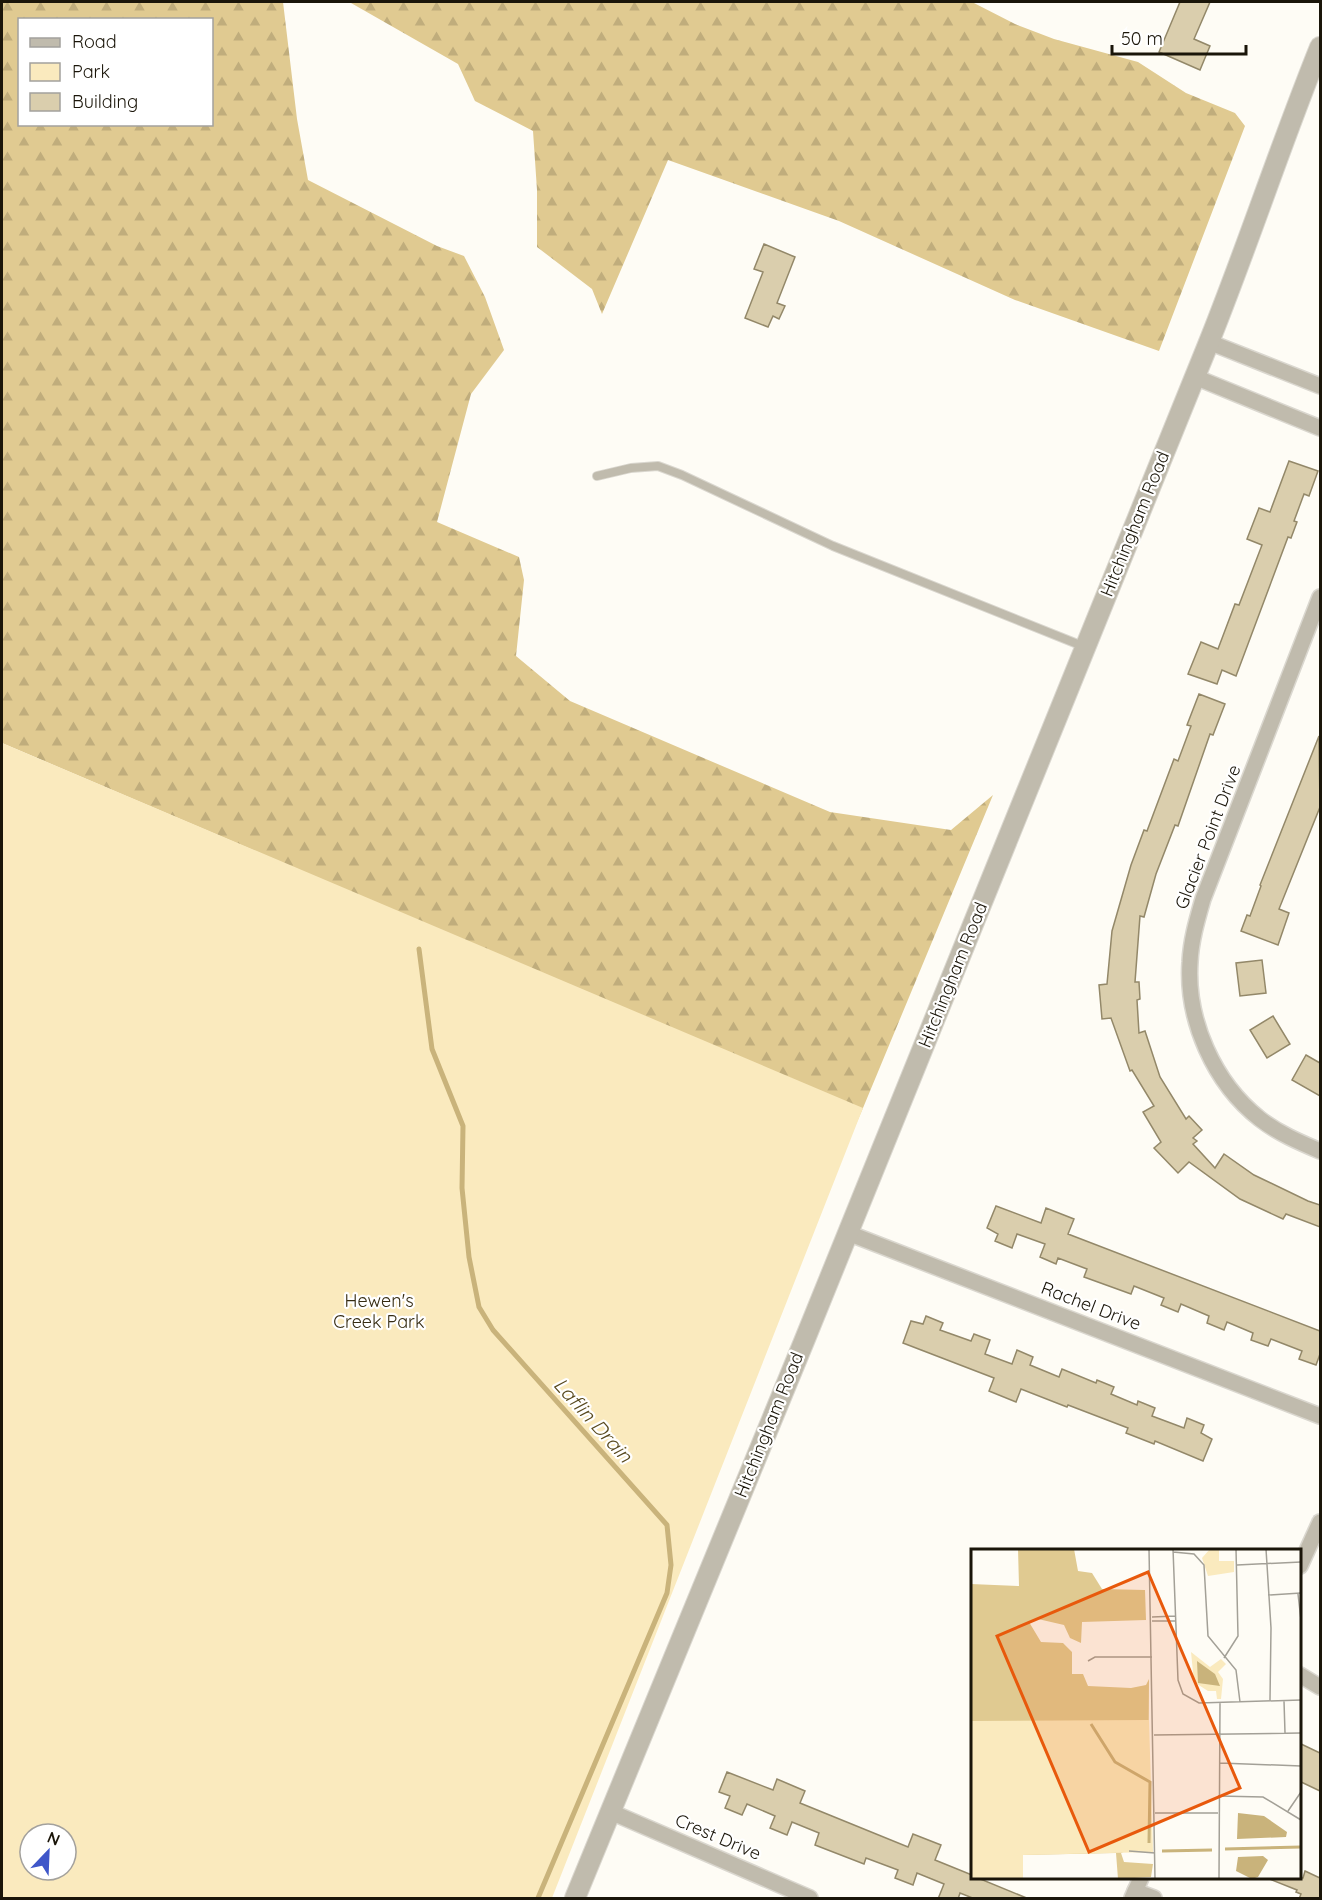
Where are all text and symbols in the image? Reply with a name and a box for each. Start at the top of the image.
legend [18,18,213,126]
scale bar [1112,18,1246,56]
text: 50 m [1121,27,1163,50]
text: Road [72,30,117,53]
text: Park [72,60,110,83]
text: Building [72,90,138,113]
street label: Hitchingham Road [1095,448,1174,600]
street label: Glacier Point Drive [1169,761,1246,912]
street label: Hitchingham Road [913,899,992,1051]
street label: Rachel Drive [1038,1276,1144,1335]
park label: Hewen's Creek Park [333,1289,425,1333]
street label: Hitchingham Road [729,1349,808,1501]
water label: Laflin Drain [549,1372,638,1468]
inset map [971,1549,1301,1879]
street label: Crest Drive [672,1808,765,1865]
north arrow [18,1822,78,1882]
text: N [45,1827,63,1850]

